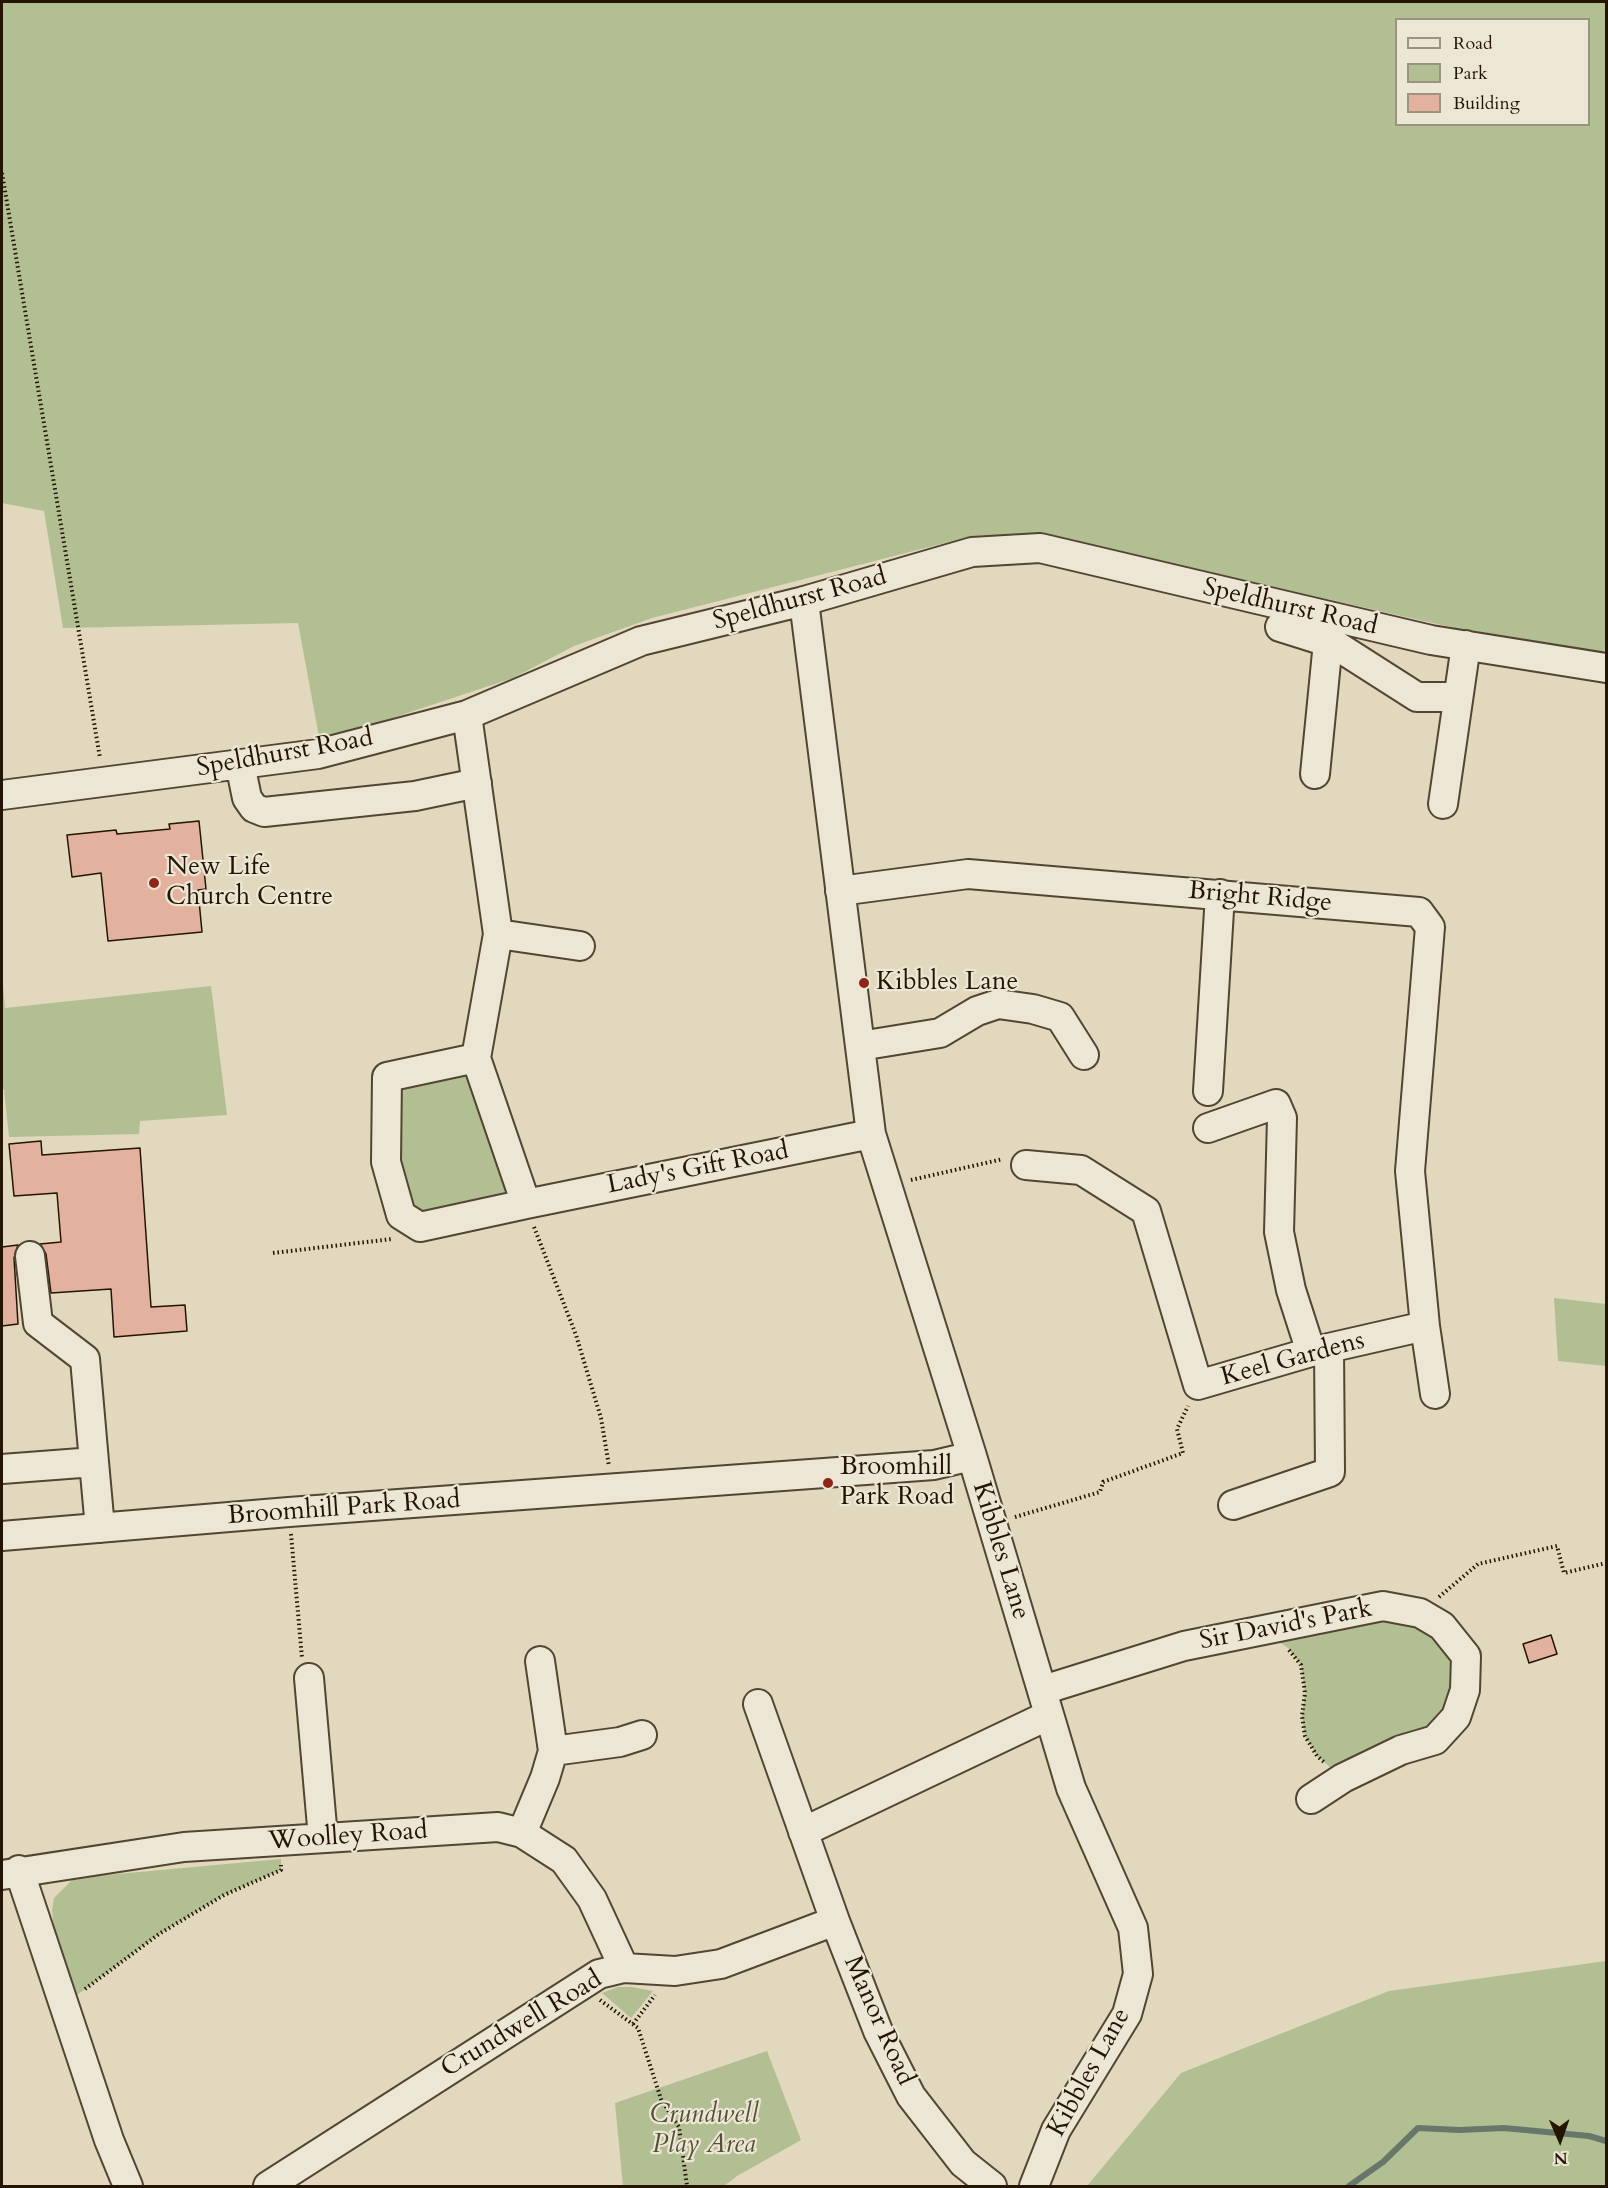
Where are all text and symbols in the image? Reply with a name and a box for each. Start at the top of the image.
legend [1395,18,1590,126]
text: Road [1453,31,1493,56]
text: Park [1453,61,1488,86]
text: Building [1453,91,1520,116]
street label: Speldhurst Road [710,562,890,638]
street label: Speldhurst Road [1200,573,1380,643]
street label: Speldhurst Road [195,723,375,785]
place label: New Life Church Centre [166,852,333,914]
marker: New Life Church Centre [147,876,161,890]
street label: Bright Ridge [1187,876,1333,920]
place label: Kibbles Lane [876,967,1018,999]
marker: Kibbles Lane [857,976,871,990]
street label: Lady's Gift Road [605,1136,791,1202]
street label: Keel Gardens [1218,1326,1368,1394]
place label: Broomhill Park Road [840,1452,954,1514]
marker: Broomhill Park Road [821,1476,835,1490]
street label: Kibbles Lane [964,1478,1036,1624]
street label: Broomhill Park Road [227,1485,461,1533]
street label: Sir David's Park [1197,1594,1375,1658]
street label: Woolley Road [267,1816,429,1858]
street label: Manor Road [836,1952,920,2090]
street label: Crundwell Road [436,1965,608,2085]
street label: Kibbles Lane [1042,2003,1138,2143]
park label: Crundwell Play Area [650,2100,758,2162]
north arrow [1530,2110,1590,2170]
text: N [1553,2147,1568,2169]

